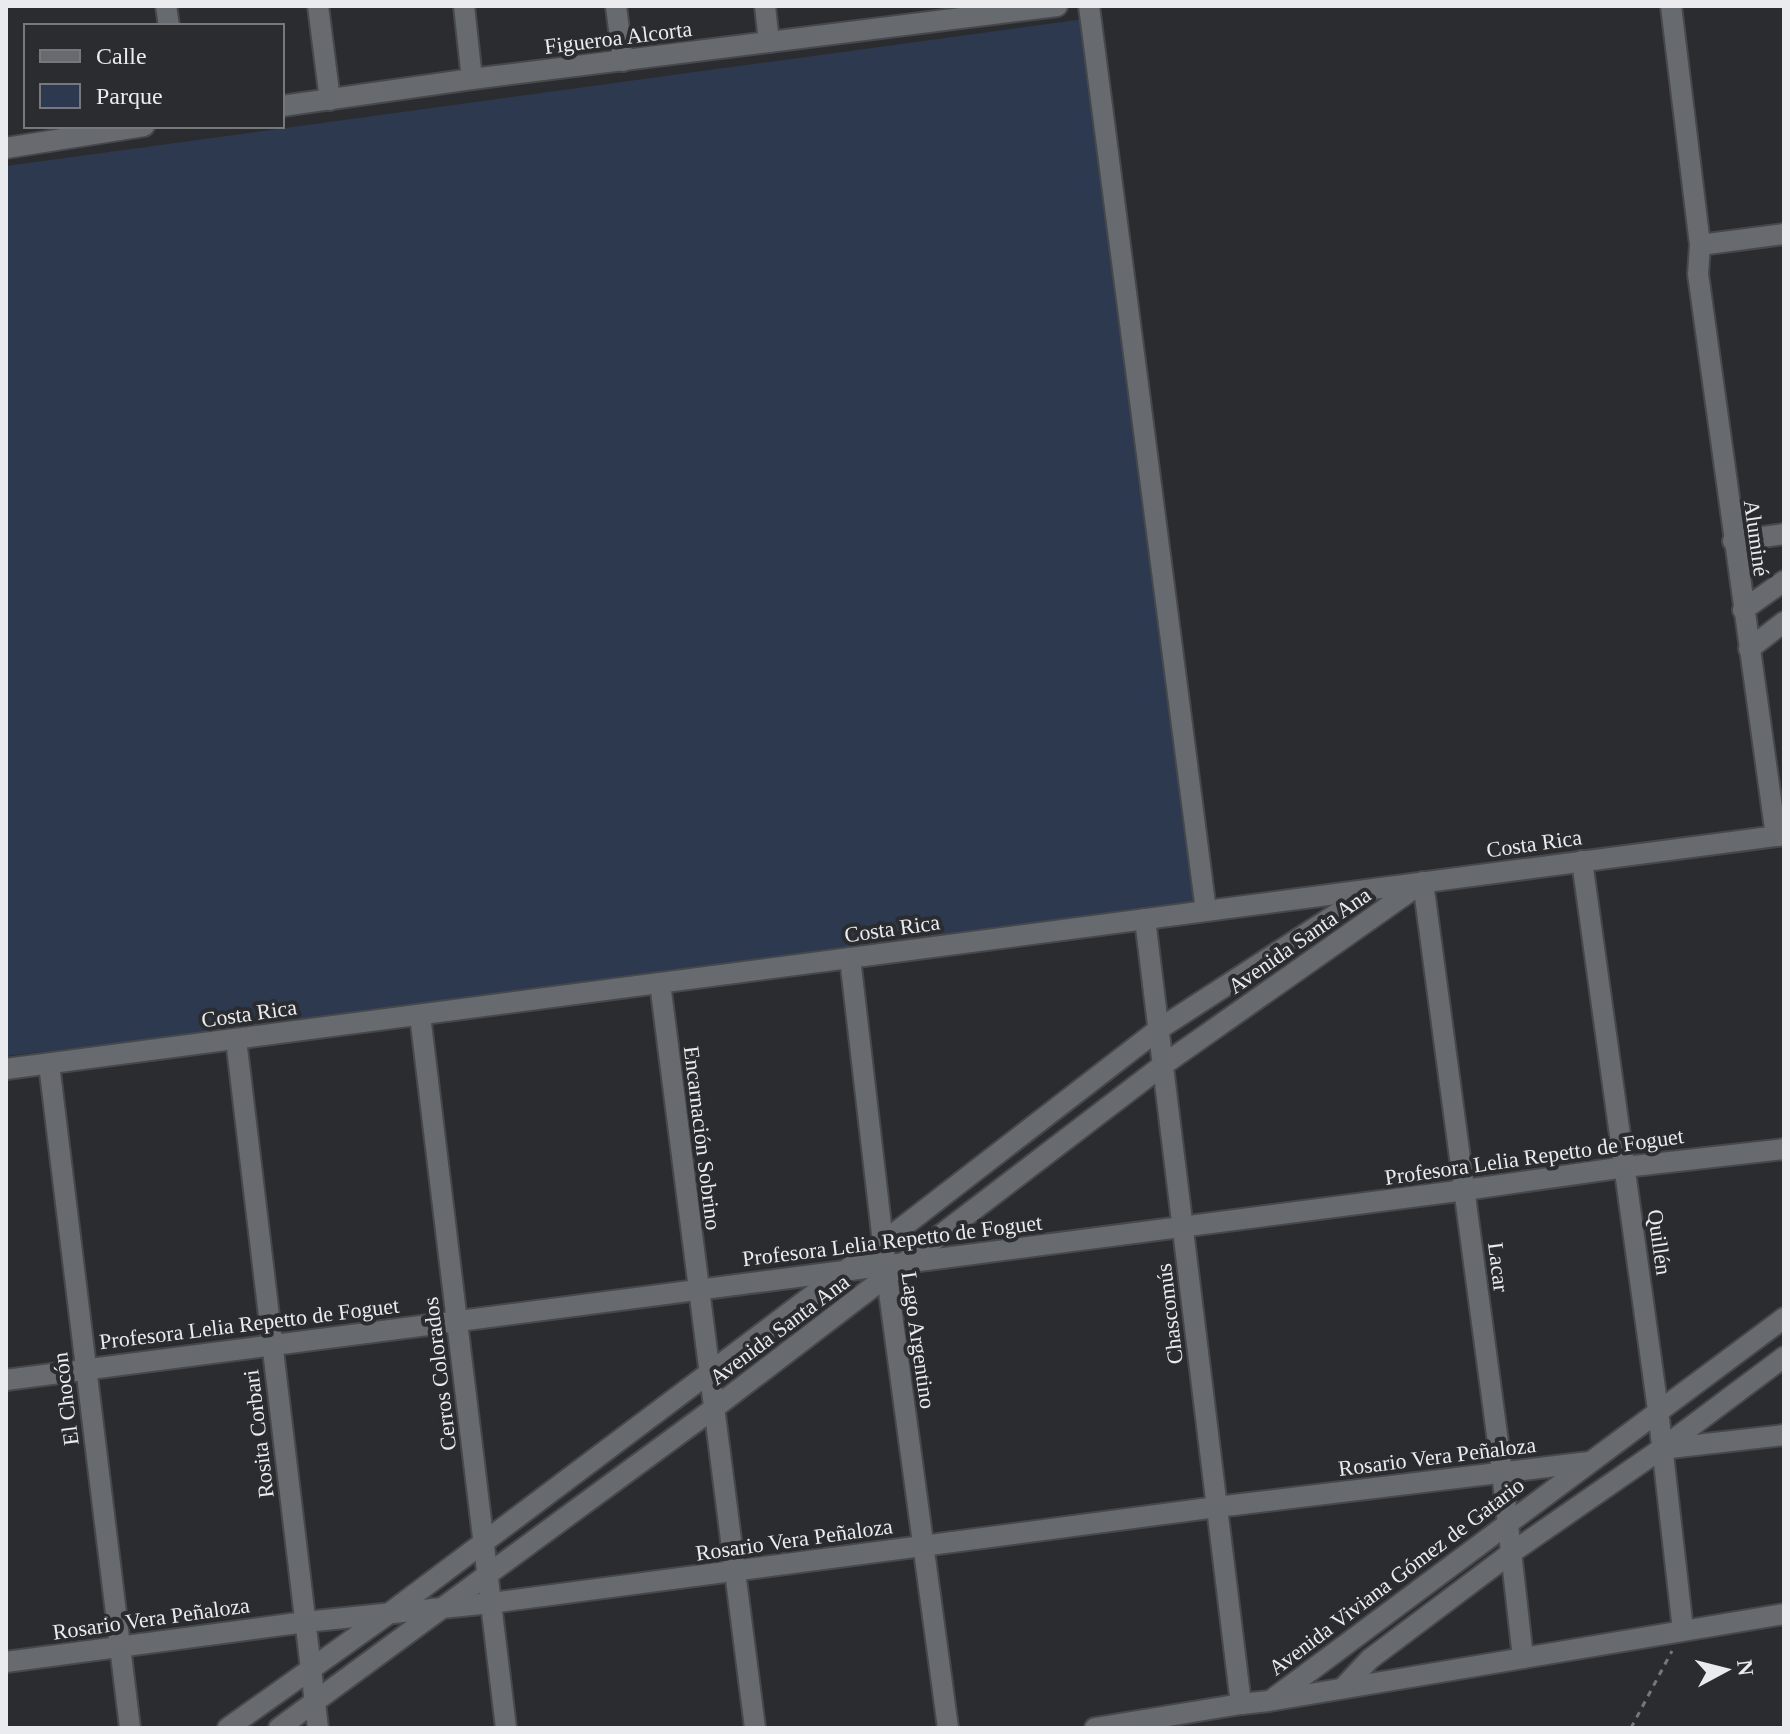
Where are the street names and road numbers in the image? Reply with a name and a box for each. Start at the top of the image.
street label: Figueroa Alcorta [543,16,693,59]
street label: Aluminé [1739,498,1774,578]
street label: Costa Rica [1485,824,1584,863]
street label: Avenida Santa Ana [1223,882,1376,999]
street label: Costa Rica [843,909,942,948]
street label: Costa Rica [200,994,299,1033]
street label: Encarnación Sobrino [679,1045,726,1231]
street label: Profesora Lelia Repetto de Foguet [1383,1123,1685,1190]
street label: Quillén [1643,1208,1676,1276]
street label: Profesora Lelia Repetto de Foguet [741,1210,1043,1271]
street label: Lacar [1483,1241,1514,1294]
street label: Chascomús [1151,1262,1188,1366]
street label: Avenida Santa Ana [705,1269,854,1390]
street label: Lago Argentino [897,1270,941,1410]
street label: Profesora Lelia Repetto de Foguet [98,1293,400,1354]
street label: Cerros Colorados [418,1296,461,1452]
street label: El Chocón [47,1351,84,1447]
street label: Rosita Corbari [238,1368,279,1499]
street label: Rosario Vera Peñaloza [1337,1432,1537,1481]
street label: Avenida Viviana Gómez de Gatario [1264,1472,1529,1681]
street label: Rosario Vera Peñaloza [694,1513,894,1566]
street label: Rosario Vera Peñaloza [51,1592,251,1645]

